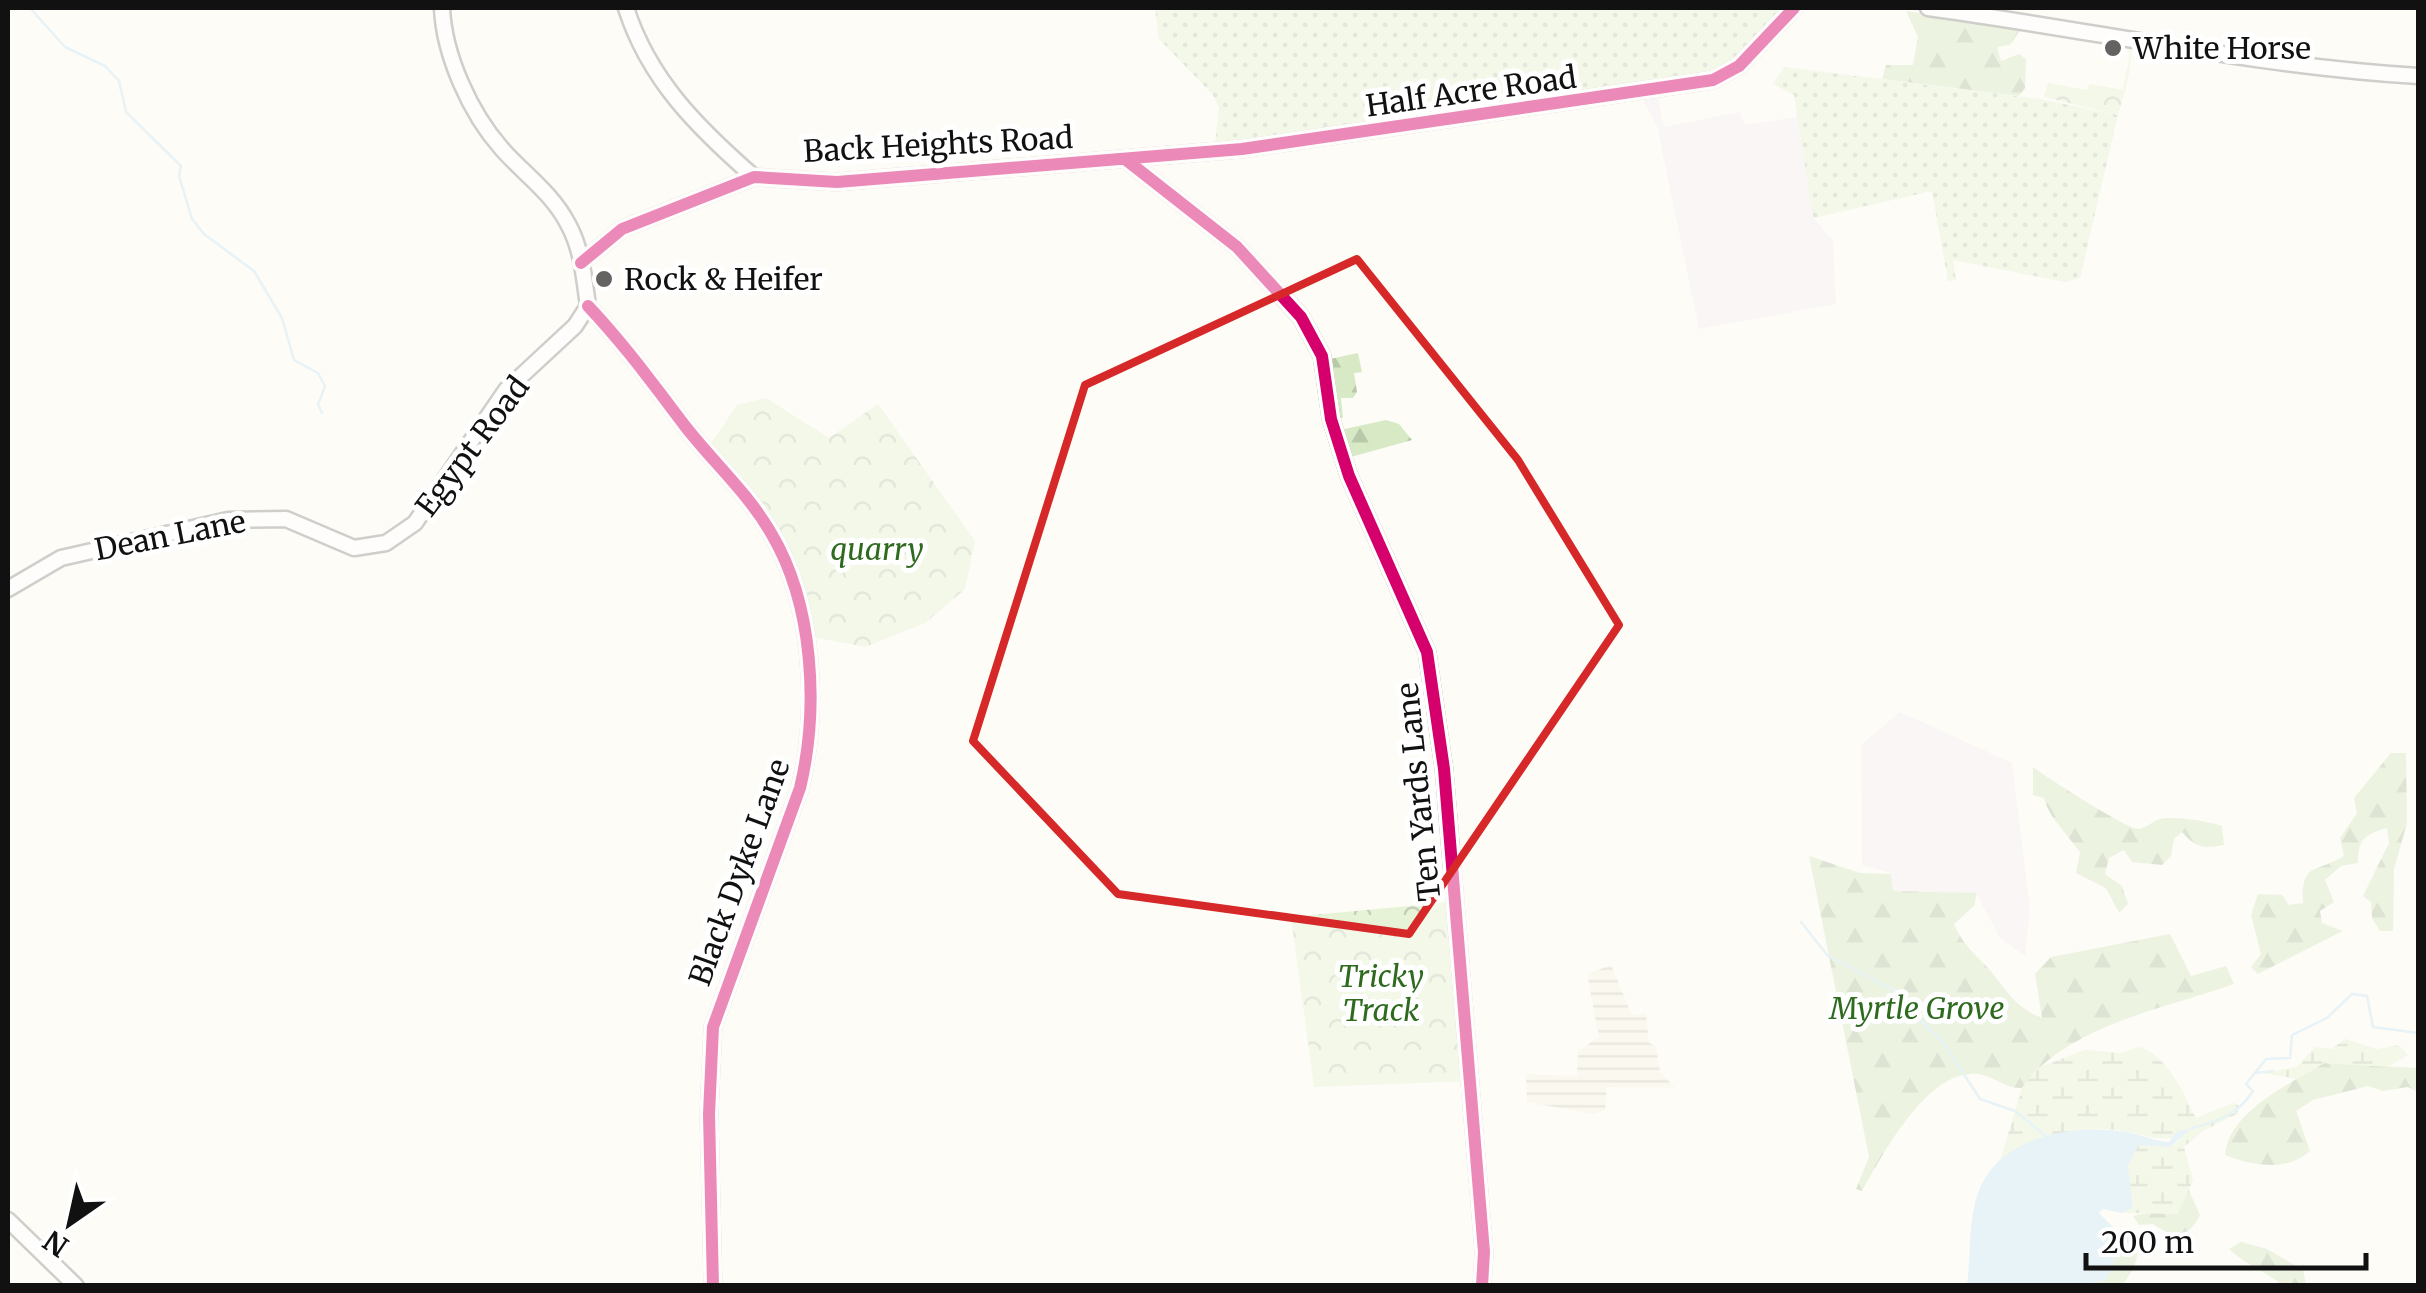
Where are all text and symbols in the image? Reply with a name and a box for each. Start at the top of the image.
place label: White Horse [2132,29,2311,67]
marker: White Horse [2102,37,2124,59]
street label: Half Acre Road [1363,57,1579,125]
street label: Back Heights Road [802,118,1074,170]
place label: Rock & Heifer [624,260,823,298]
marker: Rock & Heifer [593,268,615,290]
street label: Egypt Road [407,368,537,524]
street label: Dean Lane [91,502,249,568]
park label: quarry [830,530,924,568]
street label: Ten Yards Lane [1388,681,1448,903]
street label: Black Dyke Lane [680,753,798,991]
park label: Tricky Track [1338,957,1424,1029]
park label: Myrtle Grove [1827,989,2005,1027]
north arrow [20,1173,120,1273]
scale bar [2086,1208,2366,1270]
text: N [37,1223,75,1265]
text: 200 m [2101,1223,2194,1261]

